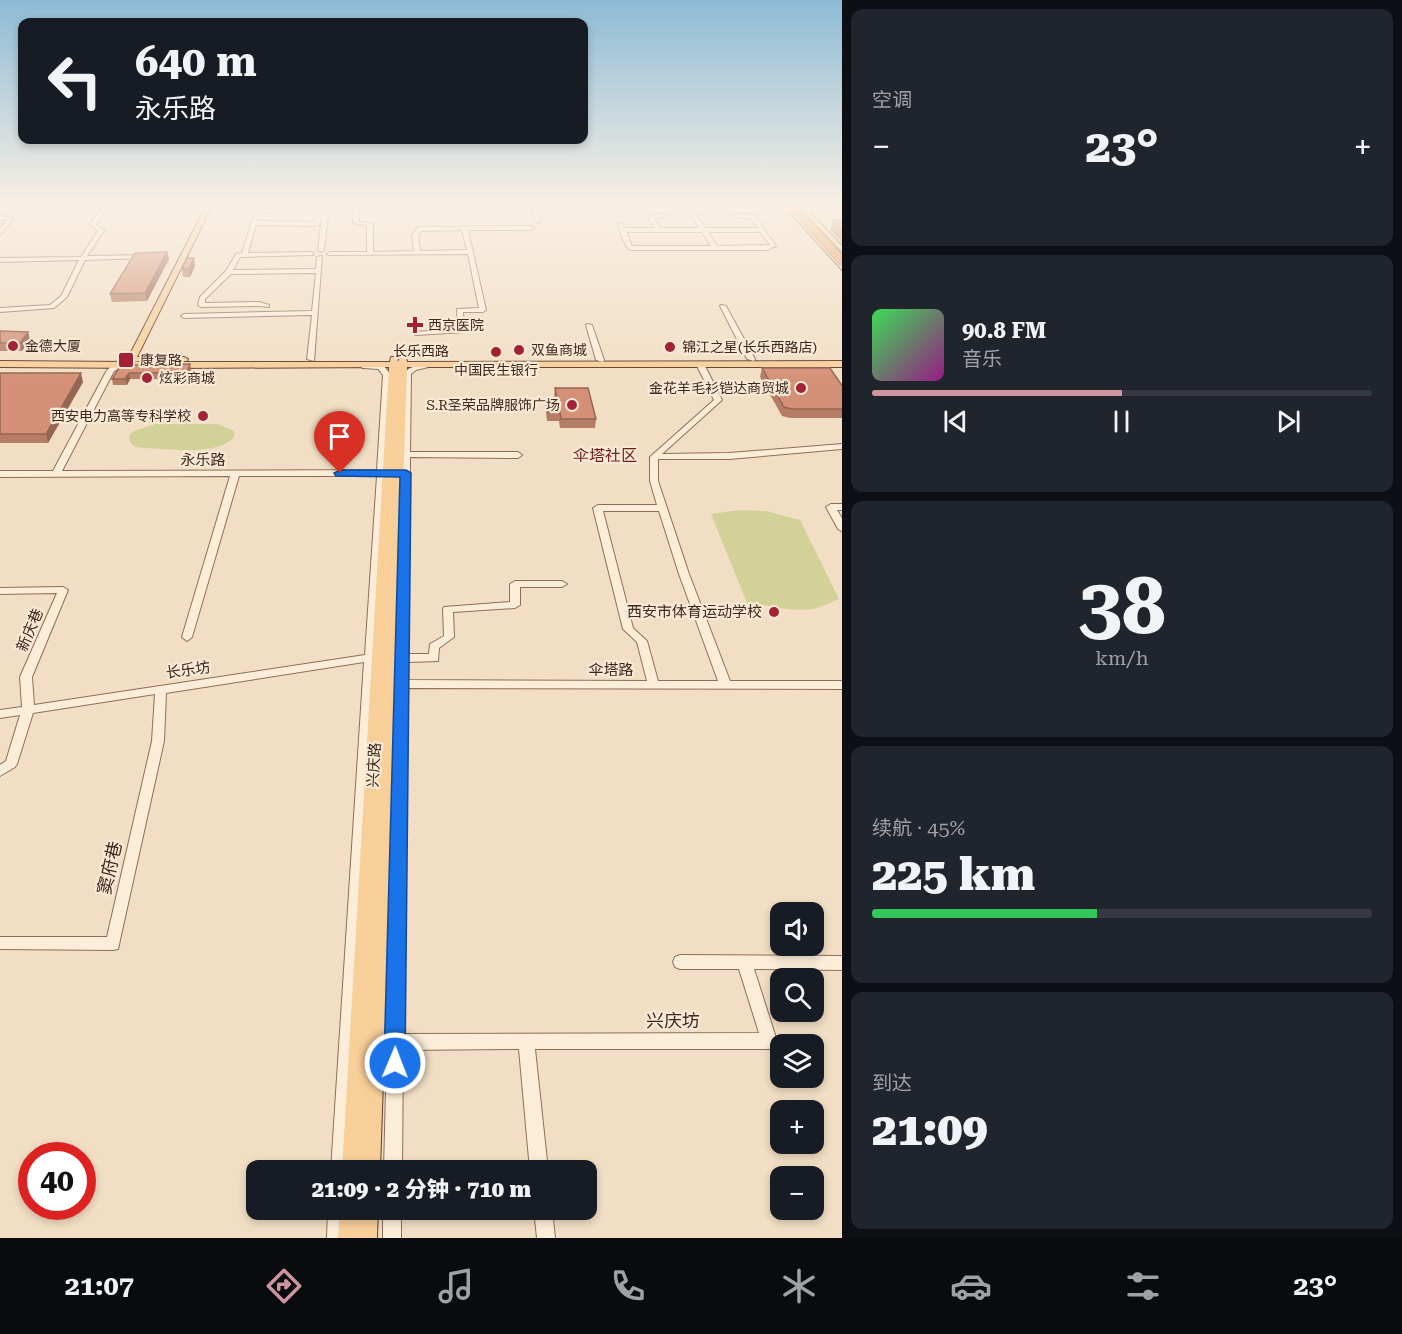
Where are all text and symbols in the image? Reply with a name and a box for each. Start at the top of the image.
text: 640 m [135,37,257,86]
icon: left [36,42,114,120]
text: 空调 [872,88,912,112]
text: 永乐路 [135,93,216,125]
text: 23° [1086,120,1159,173]
text: − [872,127,890,166]
text: + [1354,127,1372,166]
marker: 西京医院 [406,316,424,334]
place label: 西京医院 [428,317,484,333]
text: 90.8 FM [962,318,1046,343]
place label: 金德大厦 [25,338,81,354]
marker: 金德大厦 [6,339,20,353]
place label: 锦江之星(长乐西路店) [682,339,817,355]
marker: 锦江之星(长乐西路店) [663,340,677,354]
place label: 双鱼商城 [531,342,587,358]
street label: 长乐西路 [393,343,449,359]
marker: 双鱼商城 [512,343,526,357]
marker: 中国民生银行 [489,345,503,359]
text: 音乐 [962,347,1002,371]
marker: 康复路 [117,351,135,369]
place label: 康复路 [140,352,182,368]
place label: 中国民生银行 [454,362,538,378]
place label: 炫彩商城 [159,370,215,386]
marker: 炫彩商城 [140,371,154,385]
place label: 金花羊毛衫铠达商贸城 [649,380,789,396]
marker: 金花羊毛衫铠达商贸城 [794,381,808,395]
place label: S.R圣荣品牌服饰广场 [426,397,560,413]
marker: S.R圣荣品牌服饰广场 [565,398,579,412]
icon: previous [939,405,972,438]
icon: pause [1105,405,1138,438]
icon: next [1272,405,1305,438]
place label: 西安电力高等专科学校 [51,408,191,424]
marker: 西安电力高等专科学校 [196,409,210,423]
pin [314,411,365,473]
icon: arrive [323,420,356,453]
district label: 伞塔社区 [573,446,637,465]
street label: 永乐路 [180,451,226,469]
text: 38 [1078,561,1166,652]
place label: 西安市体育运动学校 [627,603,762,621]
marker: 西安市体育运动学校 [767,605,781,619]
street label: 新庆巷 [13,606,47,654]
text: km/h [1095,646,1149,670]
street label: 长乐坊 [164,658,212,682]
street label: 伞塔路 [588,661,634,679]
street label: 兴庆路 [364,742,384,788]
text: 续航 · 45% [872,816,965,840]
street label: 窦府巷 [93,839,126,897]
text: 225 km [872,848,1035,901]
map controls [770,902,824,1220]
button: sound [770,902,824,956]
button: search [770,968,824,1022]
street label: 兴庆坊 [646,1010,700,1031]
position arrow [363,1031,427,1095]
button: layers [770,1034,824,1088]
text: 到达 [872,1071,912,1095]
button: + [770,1100,824,1154]
text: 21:09 [872,1103,988,1156]
speed limit sign: 40 [18,1142,96,1220]
button: − [770,1166,824,1220]
text: 21:09 · 2 分钟 · 710 m [312,1177,531,1202]
icon: directions [263,1265,305,1307]
icon: music [435,1265,477,1307]
icon: phone [607,1265,649,1307]
icon: climate [778,1265,820,1307]
icon: car [950,1265,992,1307]
icon: filters [1122,1265,1164,1307]
text: 21:07 [65,1270,134,1302]
text: 23° [1293,1270,1337,1302]

